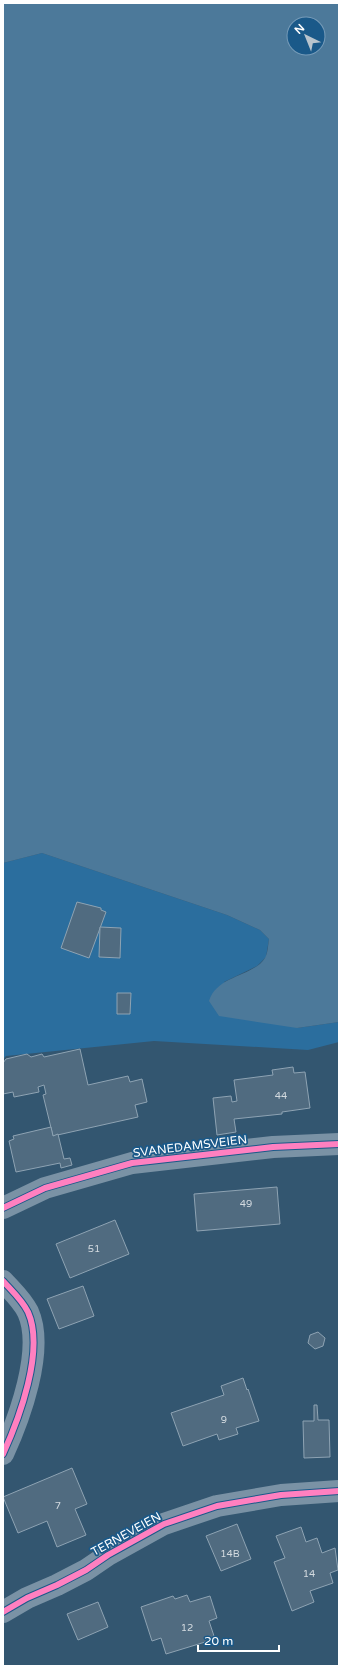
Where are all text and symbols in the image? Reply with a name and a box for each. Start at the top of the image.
north arrow [286,16,326,56]
text: N [292,21,307,37]
house number: 44 [275,1090,287,1102]
street label: SVANEDAMSVEIEN [132,1132,248,1160]
house number: 49 [240,1198,252,1210]
house number: 51 [88,1243,100,1255]
house number: 9 [221,1414,227,1426]
house number: 7 [55,1500,61,1512]
street label: TERNEVEIEN [89,1509,163,1559]
house number: 14B [220,1548,240,1560]
house number: 14 [303,1568,315,1580]
house number: 12 [181,1622,193,1634]
scale bar [198,1627,279,1653]
text: 20 m [204,1634,233,1648]

